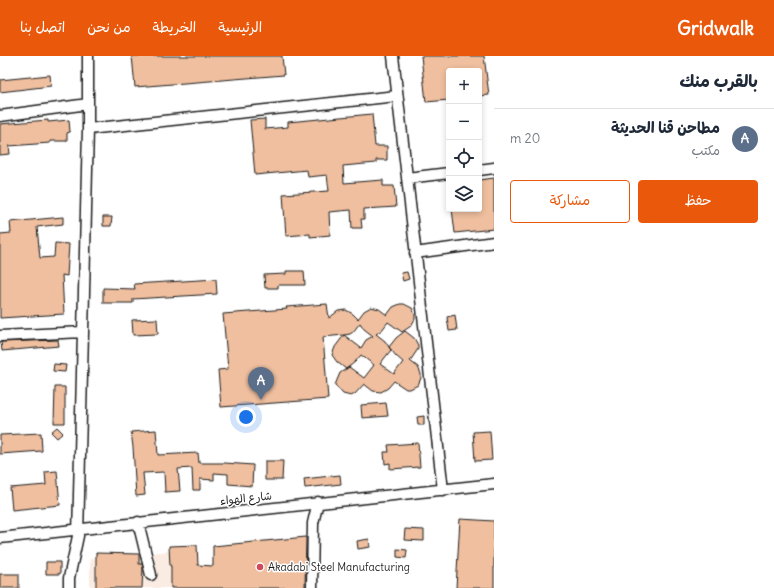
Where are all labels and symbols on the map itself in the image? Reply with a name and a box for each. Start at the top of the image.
pin: A [248,367,274,400]
your location [236,407,256,427]
street label: شارع الهواء [219,488,273,510]
place label: Akadabi Steel Manufacturing [268,560,410,574]
marker: Akadabi Steel Manufacturing [255,562,265,572]

